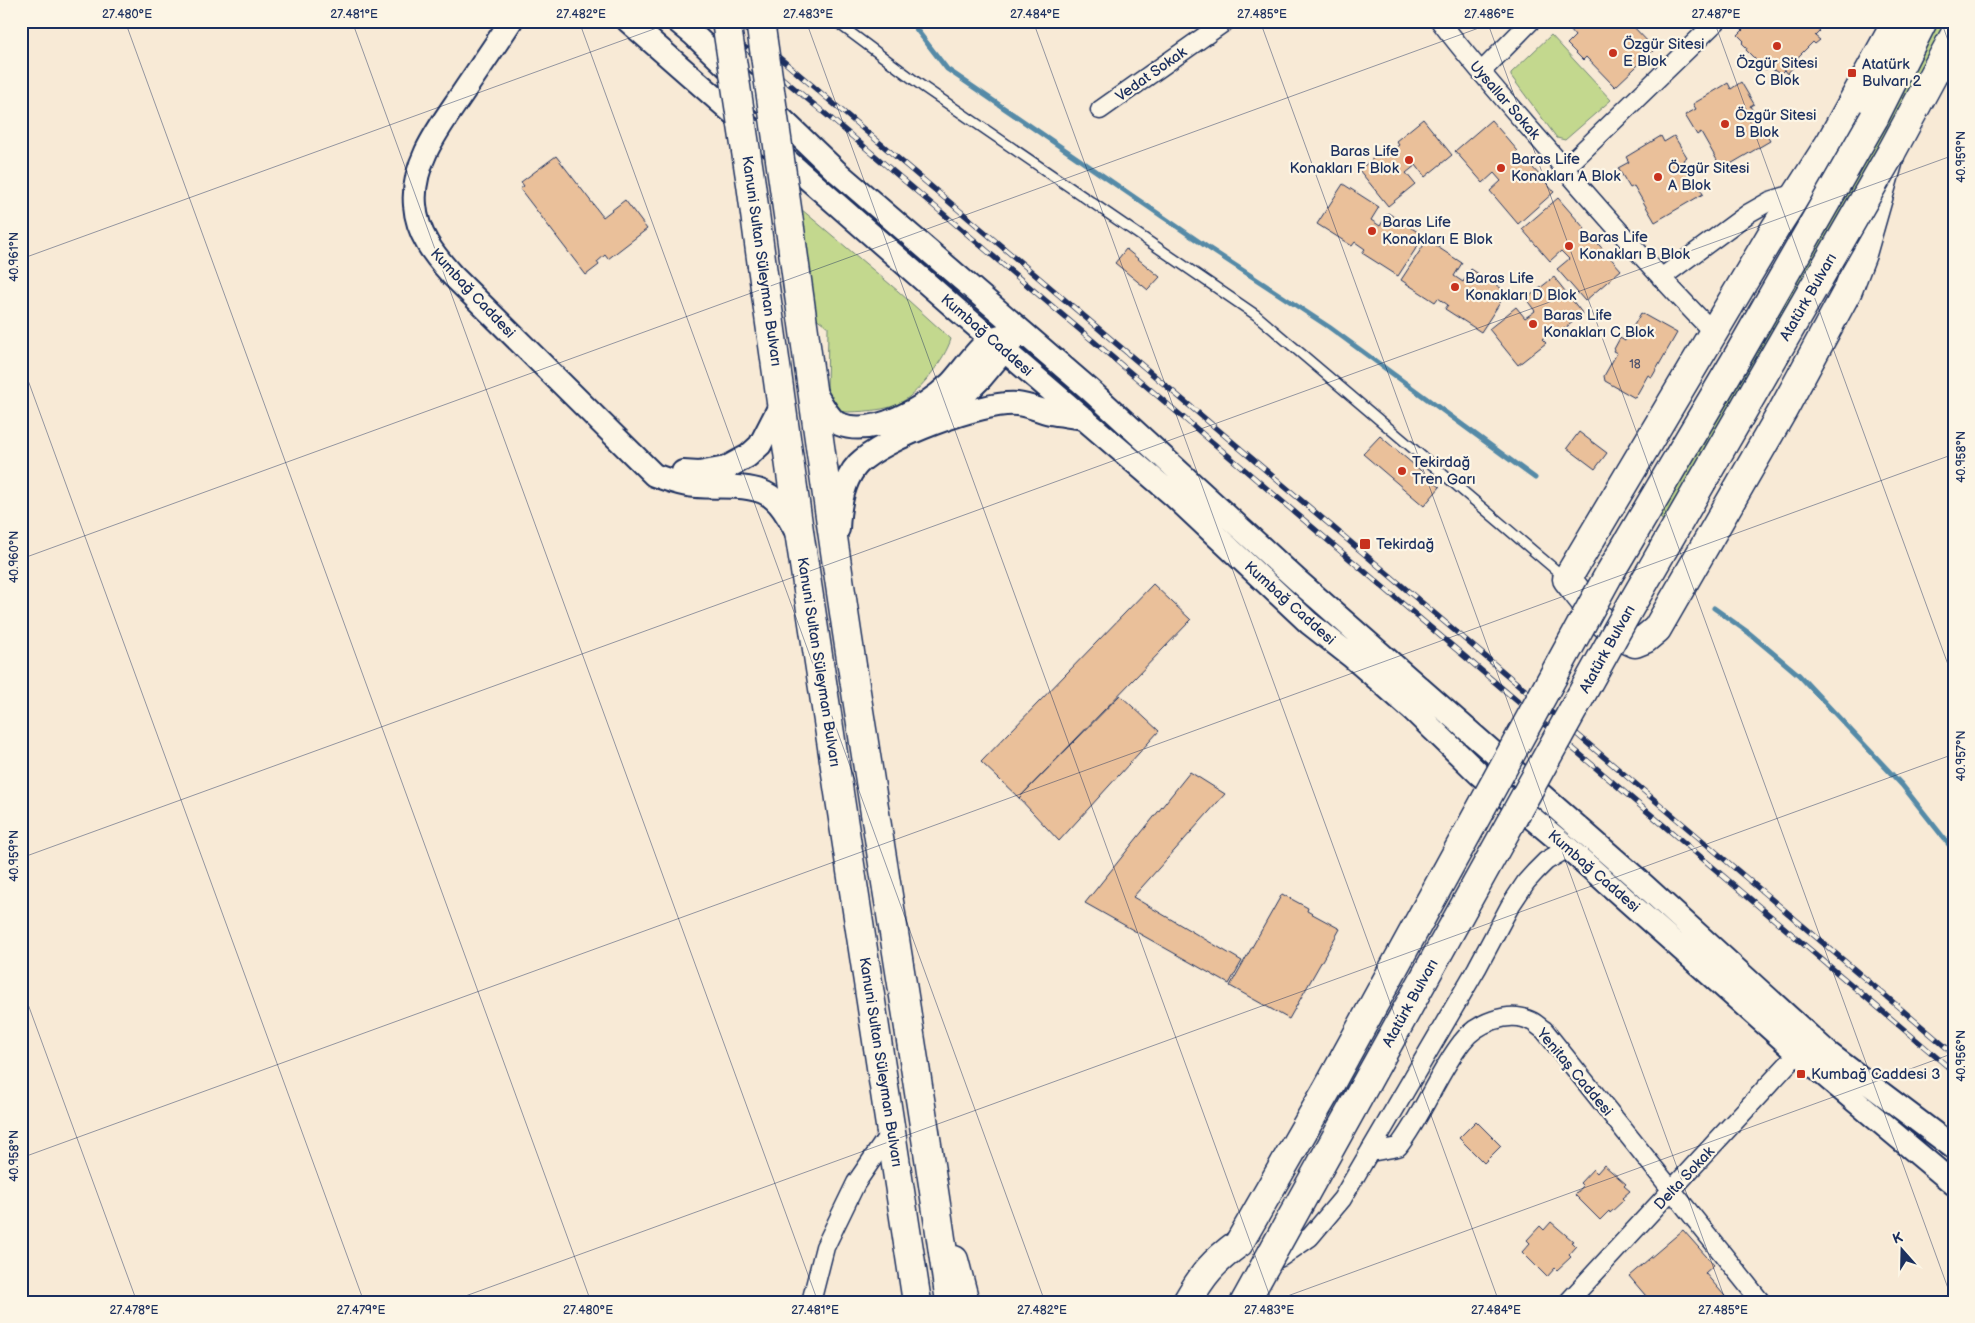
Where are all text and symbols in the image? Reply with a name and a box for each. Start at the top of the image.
text: 27.480°E [102,7,152,22]
text: 27.481°E [330,7,378,22]
text: 27.482°E [556,7,606,22]
text: 27.483°E [783,7,833,22]
text: 27.484°E [1010,7,1060,22]
text: 27.485°E [1237,7,1287,22]
text: 27.486°E [1464,7,1514,22]
text: 27.487°E [1692,7,1741,22]
place label: Özgür Sitesi E Blok [1623,35,1705,71]
marker: Özgür Sitesi C Blok [1771,40,1783,52]
street label: Vedat Sokak [1112,42,1191,106]
marker: Özgür Sitesi E Blok [1607,47,1619,59]
place label: Özgür Sitesi C Blok [1736,54,1818,90]
place label: Atatürk Bulvarı 2 [1862,55,1922,91]
street label: Uysallar Sokak [1465,57,1544,144]
marker: Atatürk Bulvarı 2 [1846,67,1858,79]
place label: Özgür Sitesi B Blok [1735,106,1817,142]
marker: Özgür Sitesi B Blok [1719,118,1731,130]
text: 40.959°N [1954,131,1969,183]
place label: Baras Life Konakları F Blok [1290,142,1400,178]
place label: Baras Life Konakları A Blok [1511,150,1621,186]
marker: Baras Life Konakları F Blok [1403,154,1415,166]
street label: Kanuni Sultan Süleyman Bulvarı [737,155,786,367]
place label: Özgür Sitesi A Blok [1668,159,1750,195]
marker: Baras Life Konakları A Blok [1495,162,1507,174]
marker: Özgür Sitesi A Blok [1652,171,1664,183]
place label: Baras Life Konakları E Blok [1382,213,1493,249]
marker: Baras Life Konakları E Blok [1366,225,1378,237]
place label: Baras Life Konakları B Blok [1579,228,1690,264]
text: 40.961°N [7,232,22,282]
marker: Baras Life Konakları B Blok [1563,240,1575,252]
street label: Kumbağ Caddesi [426,244,519,342]
street label: Atatürk Bulvarı [1776,250,1841,344]
place label: Baras Life Konakları D Blok [1465,269,1577,305]
marker: Baras Life Konakları D Blok [1449,281,1461,293]
street label: Kumbağ Caddesi [937,290,1037,381]
place label: Baras Life Konakları C Blok [1543,306,1655,342]
marker: Baras Life Konakları C Blok [1527,318,1539,330]
house number: 18 [1629,357,1641,372]
text: 40.958°N [1954,431,1969,483]
place label: Tekirdağ Tren Garı [1412,453,1476,489]
marker: Tekirdağ Tren Garı [1396,465,1408,477]
text: 40.960°N [7,531,22,583]
place label: Tekirdağ [1376,535,1434,554]
marker: Tekirdağ [1358,537,1372,551]
street label: Kanuni Sultan Süleyman Bulvarı [793,556,844,768]
street label: Kumbağ Caddesi [1240,557,1339,649]
street label: Atatürk Bulvarı [1575,602,1640,697]
text: 40.957°N [1954,731,1969,781]
street label: Kumbağ Caddesi [1544,826,1644,917]
text: 40.959°N [7,830,22,882]
street label: Kanuni Sultan Süleyman Bulvarı [855,956,906,1168]
street label: Atatürk Bulvarı [1378,956,1443,1051]
street label: Yenitaş Caddesi [1532,1024,1617,1120]
text: 40.956°N [1954,1030,1969,1082]
place label: Kumbağ Caddesi 3 [1811,1065,1940,1084]
marker: Kumbağ Caddesi 3 [1795,1068,1807,1080]
text: 40.958°N [7,1130,22,1182]
street label: Delta Sokak [1650,1142,1719,1214]
north arrow [1878,1226,1928,1276]
text: K [1890,1228,1906,1248]
text: 27.478°E [110,1303,159,1318]
text: 27.479°E [337,1303,386,1318]
text: 27.480°E [563,1303,613,1318]
text: 27.481°E [791,1303,839,1318]
text: 27.482°E [1017,1303,1067,1318]
text: 27.483°E [1244,1303,1294,1318]
text: 27.484°E [1471,1303,1521,1318]
text: 27.485°E [1698,1303,1748,1318]

